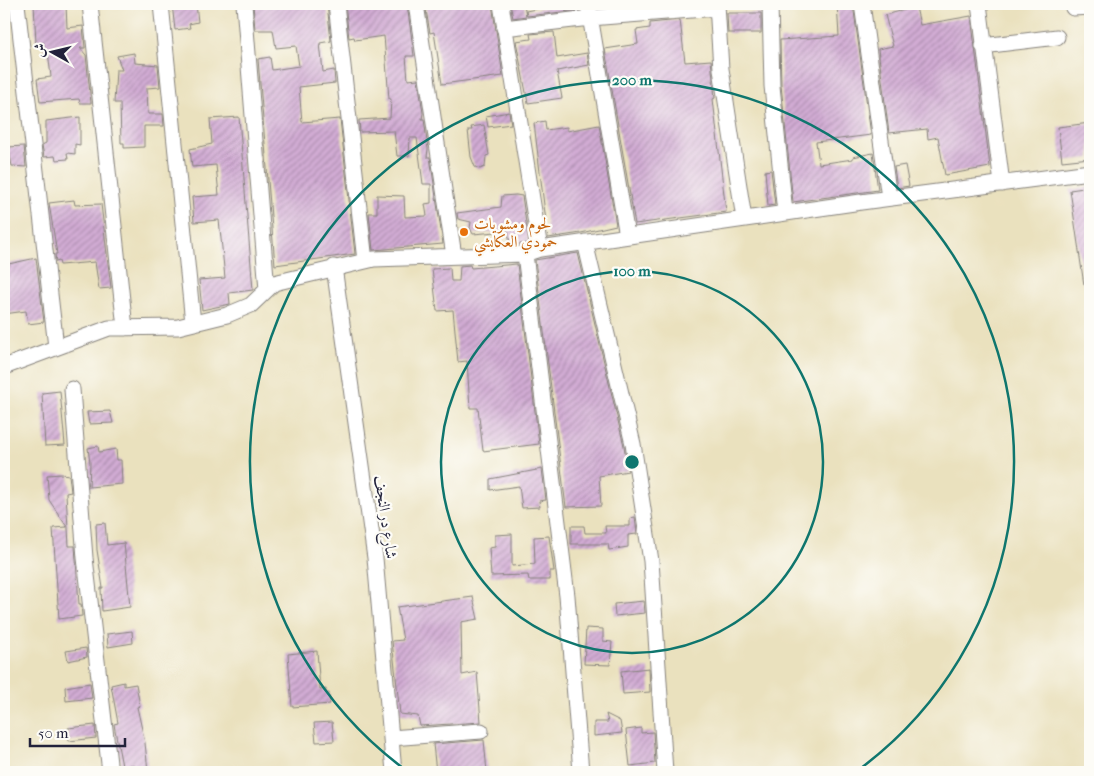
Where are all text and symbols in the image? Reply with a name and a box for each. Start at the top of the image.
north arrow [28,28,78,78]
text: ش [30,42,49,58]
text: 200 m [612,71,652,89]
place label: لحوم ومشويات حمودي العكايشي [474,214,557,257]
marker: لحوم ومشويات حمودي العكايشي [458,226,470,238]
text: 100 m [613,262,651,280]
centre of rings [623,453,641,471]
street label: شارع در النجف [367,474,401,561]
scale bar [30,716,125,748]
text: 50 m [38,724,69,742]

